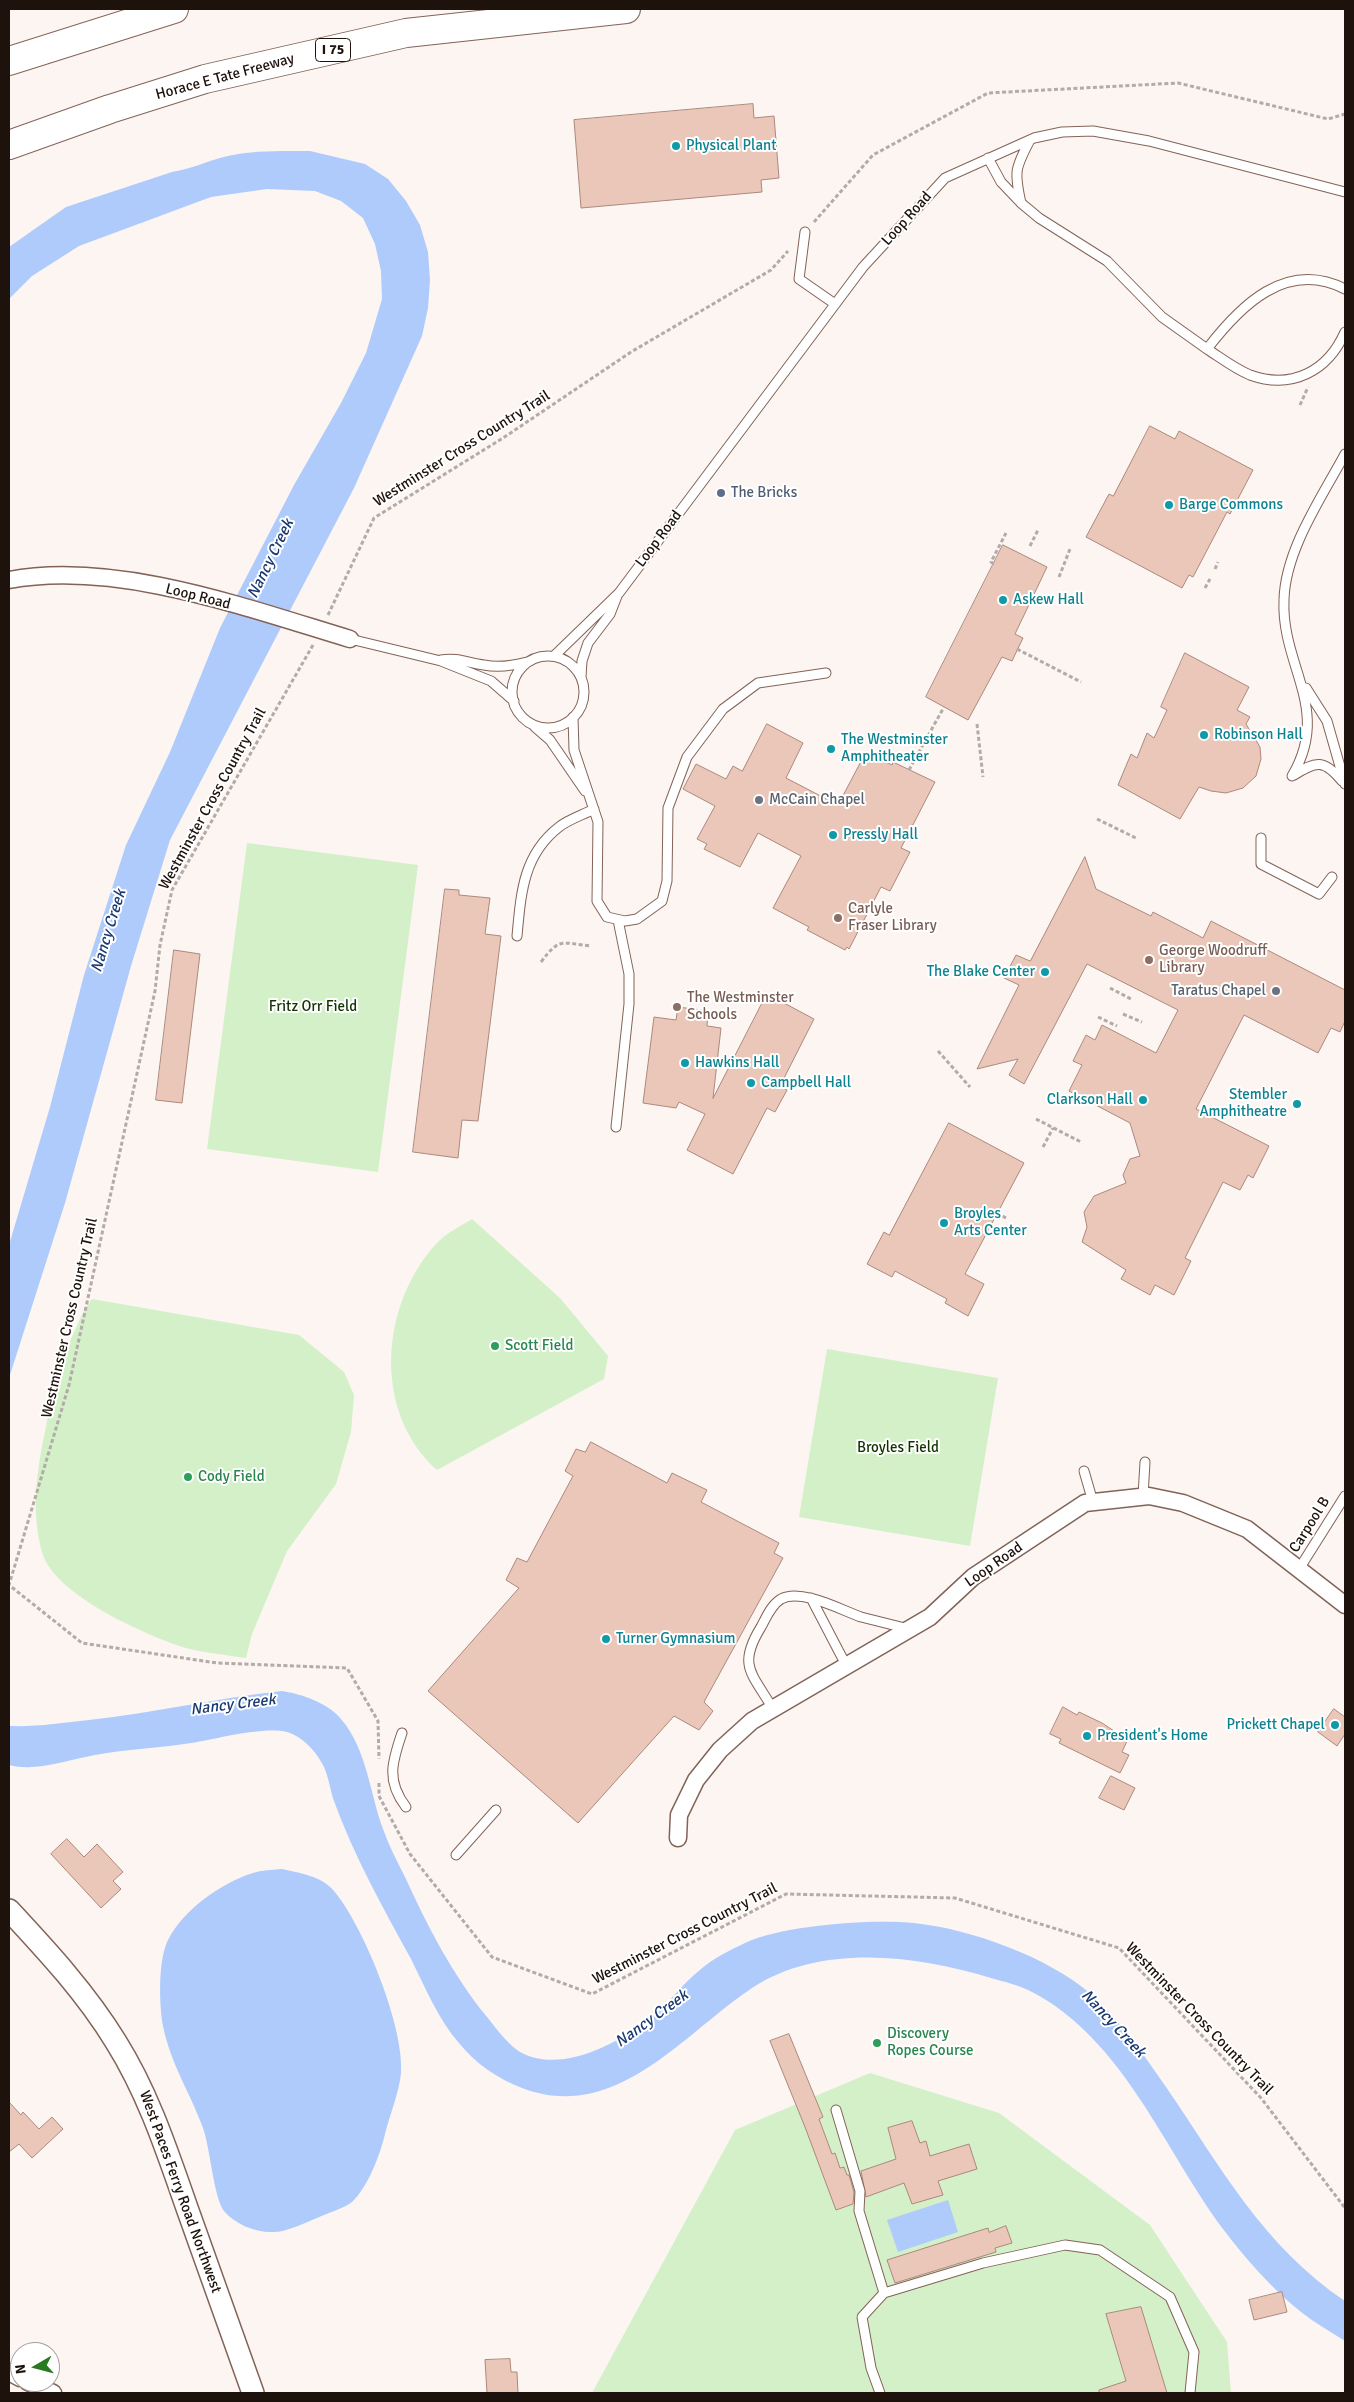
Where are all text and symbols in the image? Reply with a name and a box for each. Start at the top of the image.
road number: I 75 [316,38,350,62]
street label: Horace E Tate Freeway [154,50,296,104]
place label: Physical Plant [686,137,776,155]
marker: Physical Plant [670,140,682,152]
street label: Loop Road [878,188,936,250]
street label: Westminster Cross Country Trail [370,387,554,511]
place label: The Bricks [731,484,797,502]
marker: The Bricks [715,487,727,499]
place label: Barge Commons [1179,496,1283,514]
marker: Barge Commons [1163,499,1175,511]
street label: Loop Road [632,507,686,571]
water label: Nancy Creek [244,516,298,602]
street label: Loop Road [164,580,232,614]
place label: Askew Hall [1013,591,1084,609]
marker: Askew Hall [997,594,1009,606]
street label: Westminster Cross Country Trail [155,705,271,893]
place label: Robinson Hall [1214,726,1303,744]
marker: Robinson Hall [1198,729,1210,741]
place label: The Westminster Amphitheater [841,731,948,766]
marker: The Westminster Amphitheater [825,743,837,755]
place label: McCain Chapel [769,791,865,809]
marker: McCain Chapel [753,794,765,806]
place label: Pressly Hall [843,826,918,844]
marker: Pressly Hall [827,829,839,841]
water label: Nancy Creek [87,887,131,975]
place label: Carlyle Fraser Library [848,900,937,935]
marker: Carlyle Fraser Library [832,912,844,924]
place label: George Woodruff Library [1159,942,1267,977]
marker: George Woodruff Library [1143,954,1155,966]
place label: The Blake Center [927,963,1035,981]
marker: The Blake Center [1039,966,1051,978]
place label: Taratus Chapel [1171,982,1266,1000]
marker: Taratus Chapel [1270,985,1282,997]
place label: The Westminster Schools [687,989,794,1024]
park label: Fritz Orr Field [269,998,357,1016]
marker: The Westminster Schools [671,1001,683,1013]
place label: Hawkins Hall [695,1054,779,1072]
marker: Hawkins Hall [679,1057,691,1069]
place label: Campbell Hall [761,1074,851,1092]
marker: Campbell Hall [745,1077,757,1089]
place label: Stembler Amphitheatre [1199,1086,1287,1121]
place label: Clarkson Hall [1047,1091,1133,1109]
marker: Clarkson Hall [1137,1094,1149,1106]
marker: Stembler Amphitheatre [1291,1098,1303,1110]
place label: Broyles Arts Center [954,1205,1027,1240]
street label: Westminster Cross Country Trail [38,1216,102,1420]
marker: Broyles Arts Center [938,1217,950,1229]
place label: Scott Field [505,1337,573,1355]
marker: Scott Field [489,1340,501,1352]
park label: Broyles Field [857,1439,939,1457]
place label: Cody Field [198,1468,265,1486]
marker: Cody Field [182,1471,194,1483]
street label: Carpool B [1286,1494,1334,1556]
street label: Loop Road [962,1539,1026,1591]
place label: Turner Gymnasium [616,1630,736,1648]
marker: Turner Gymnasium [600,1633,612,1645]
water label: Nancy Creek [189,1690,277,1720]
place label: Prickett Chapel [1227,1716,1325,1734]
marker: Prickett Chapel [1329,1719,1341,1731]
place label: President's Home [1097,1727,1208,1745]
marker: President's Home [1081,1730,1093,1742]
street label: Westminster Cross Country Trail [590,1879,780,1989]
street label: Westminster Cross Country Trail [1121,1939,1277,2099]
water label: Nancy Creek [612,1986,692,2052]
water label: Nancy Creek [1077,1986,1149,2062]
place label: Discovery Ropes Course [887,2025,973,2060]
marker: Discovery Ropes Course [871,2037,883,2049]
street label: West Paces Ferry Road Northwest [135,2088,225,2296]
north arrow [10,2342,60,2392]
text: N [12,2363,30,2375]

